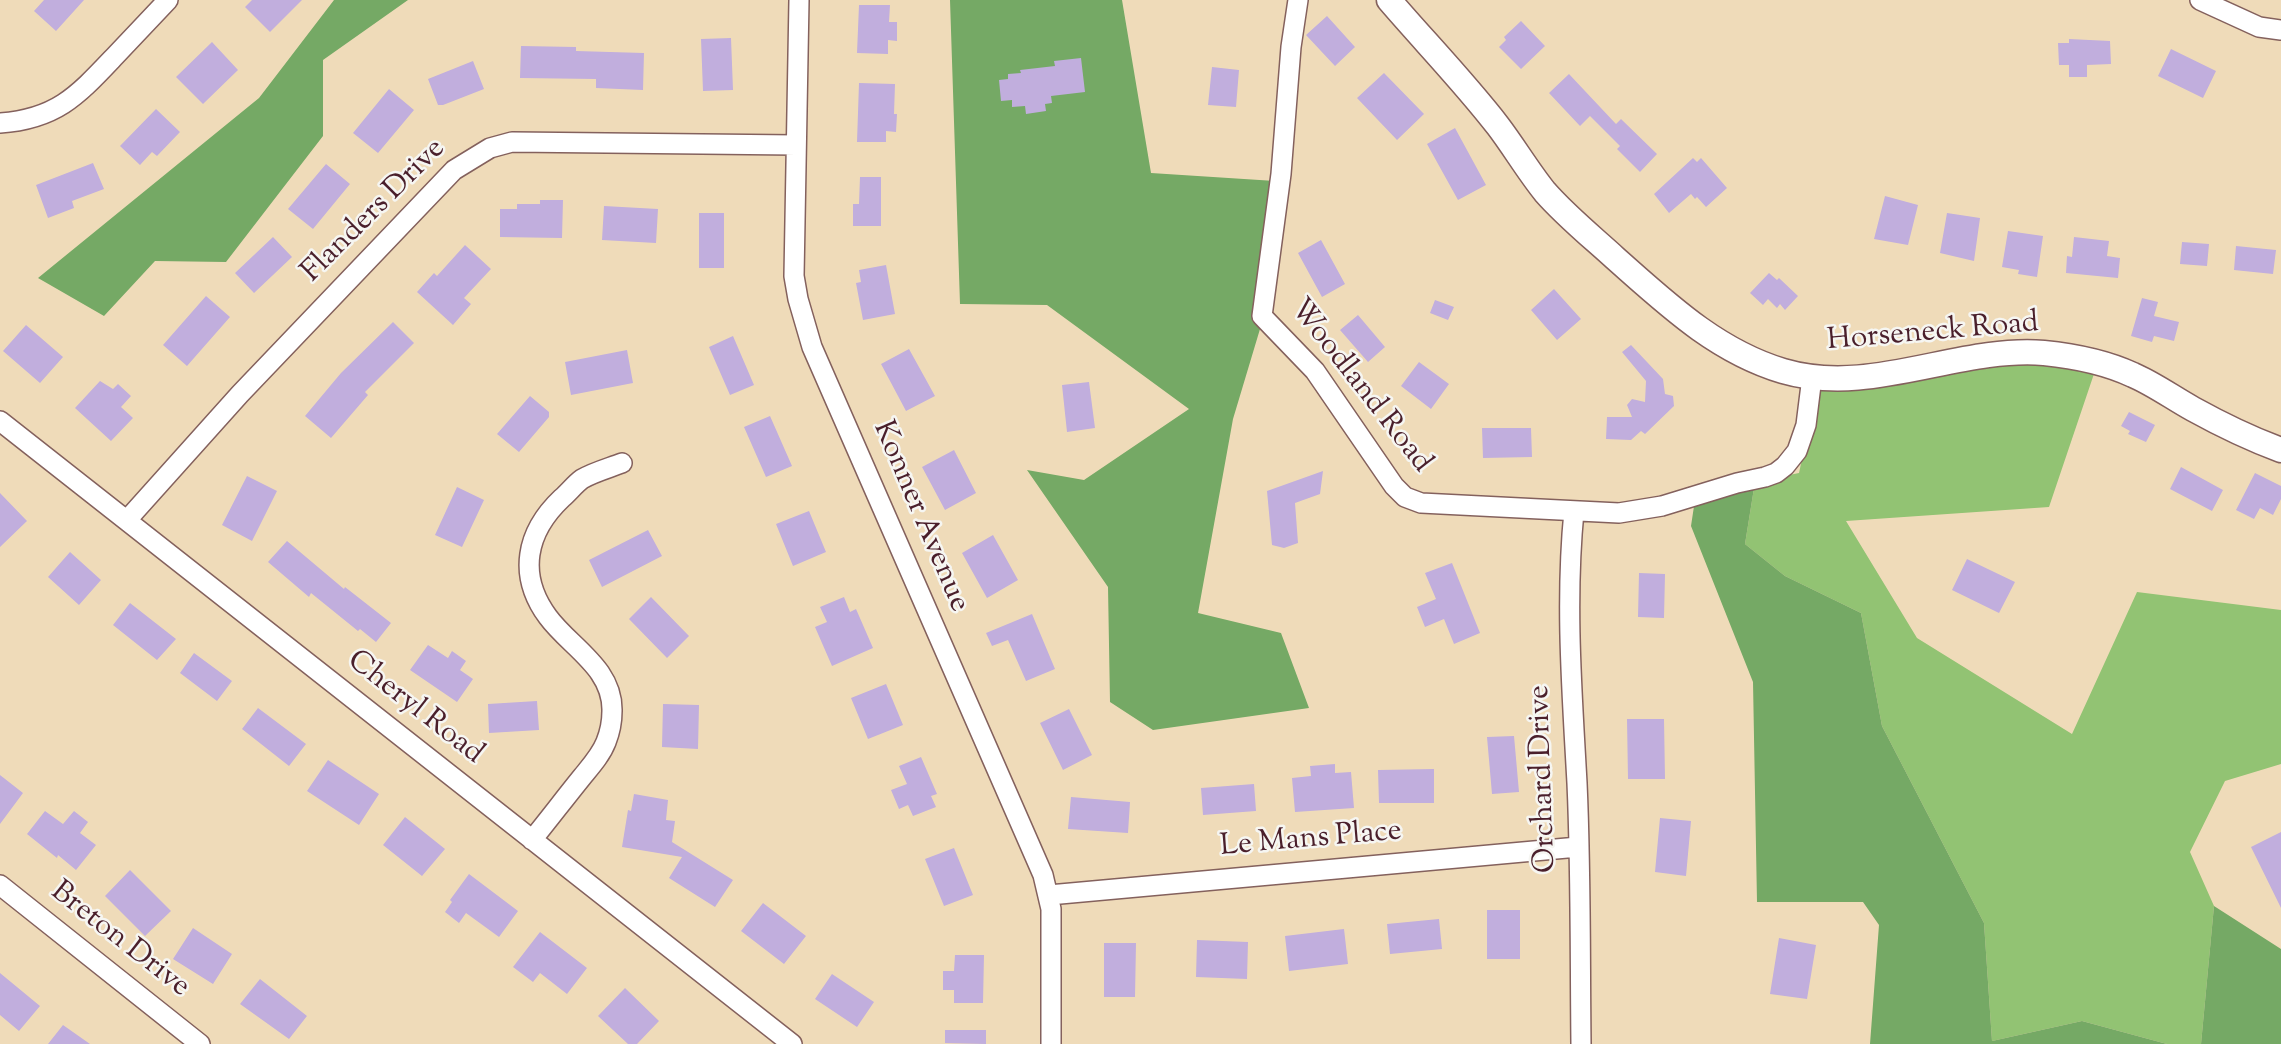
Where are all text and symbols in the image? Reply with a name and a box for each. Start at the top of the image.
street label: Flanders Drive [296,133,454,291]
street label: Woodland Road [1280,293,1438,481]
street label: Horseneck Road [1826,307,2040,361]
street label: Konner Avenue [863,416,975,618]
street label: Cheryl Road [338,644,490,774]
street label: Orchard Drive [1524,684,1566,874]
street label: Le Mans Place [1219,815,1403,867]
street label: Breton Drive [42,875,196,1007]

